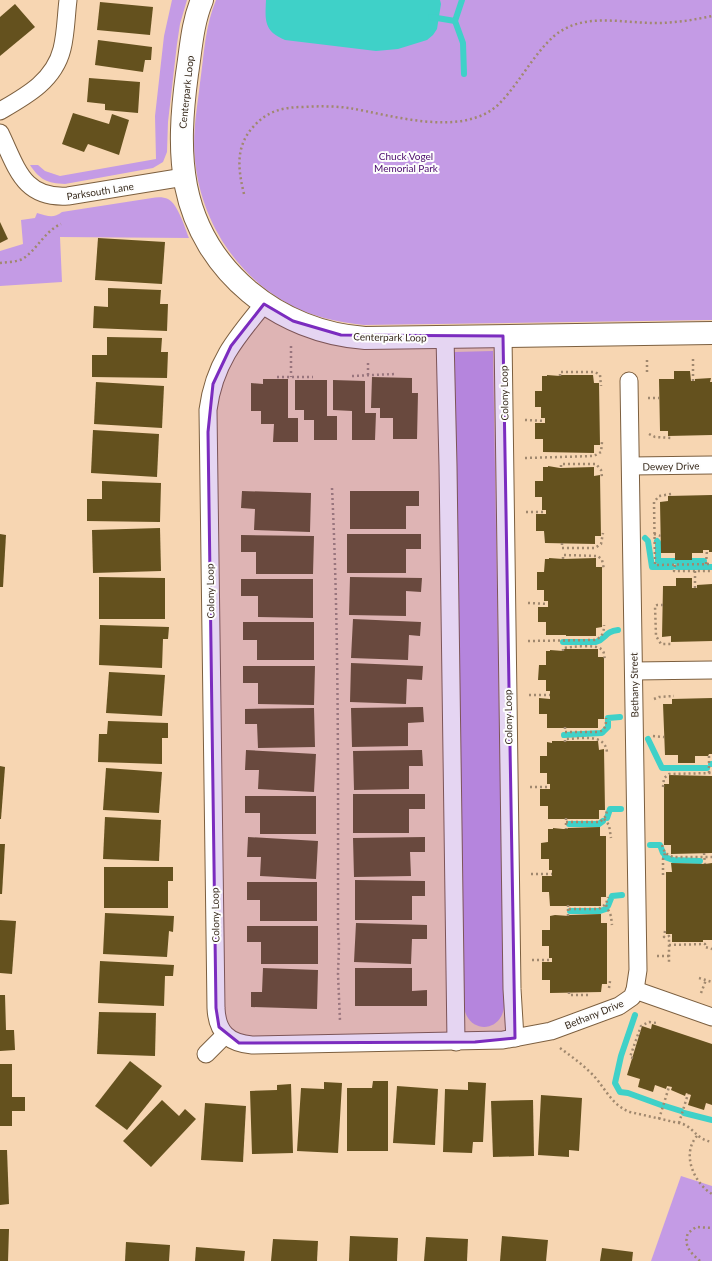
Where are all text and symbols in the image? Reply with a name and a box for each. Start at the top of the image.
street label: Centerpark Loop [176,54,196,129]
park label: Chuck Vogel Memorial Park [374,150,439,174]
street label: Parksouth Lane [66,180,134,202]
street label: Centerpark Loop [353,330,427,344]
street label: Colony Loop [498,365,510,421]
street label: Dewey Drive [642,460,700,472]
street label: Colony Loop [204,563,216,619]
street label: Bethany Street [627,652,641,718]
street label: Colony Loop [502,689,514,745]
street label: Colony Loop [209,887,221,943]
street label: Bethany Drive [563,997,625,1031]

